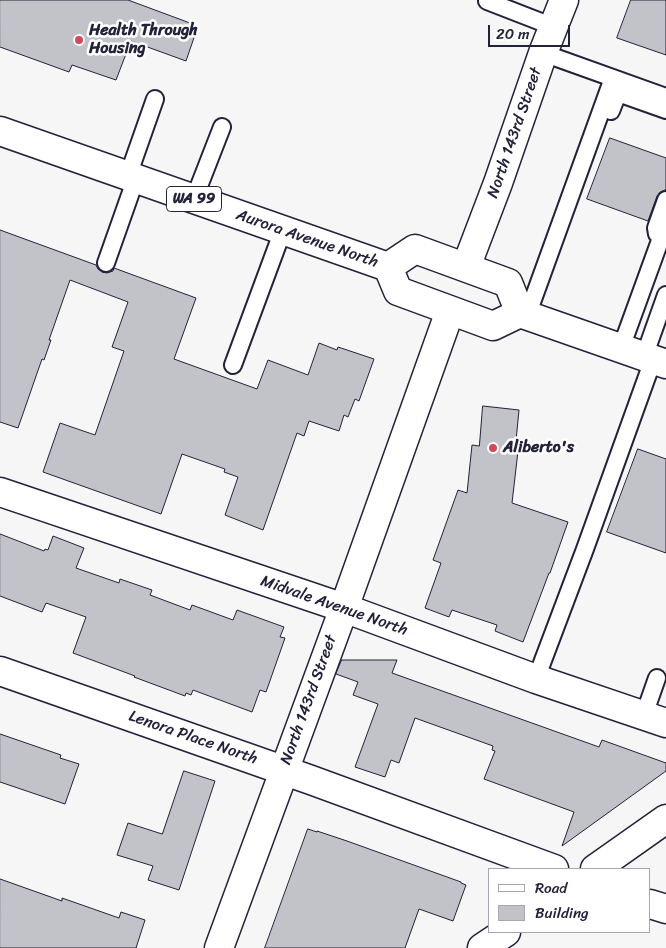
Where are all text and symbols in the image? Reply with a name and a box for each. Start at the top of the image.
scale bar [491,15,574,47]
place label: Health Through Housing [89,21,198,59]
text: 20 m [496,21,530,47]
marker: Health Through Housing [73,34,85,46]
street label: North 143rd Street [484,65,546,201]
road number: WA 99 [166,186,222,212]
street label: Aurora Avenue North [233,206,381,272]
place label: Aliberto's [503,438,574,458]
marker: Aliberto's [487,442,499,454]
street label: Midvale Avenue North [258,572,410,640]
street label: North 143rd Street [277,633,341,767]
street label: Lenora Place North [126,707,260,769]
legend [488,868,651,933]
text: Road [535,875,567,901]
text: Building [535,900,589,926]

